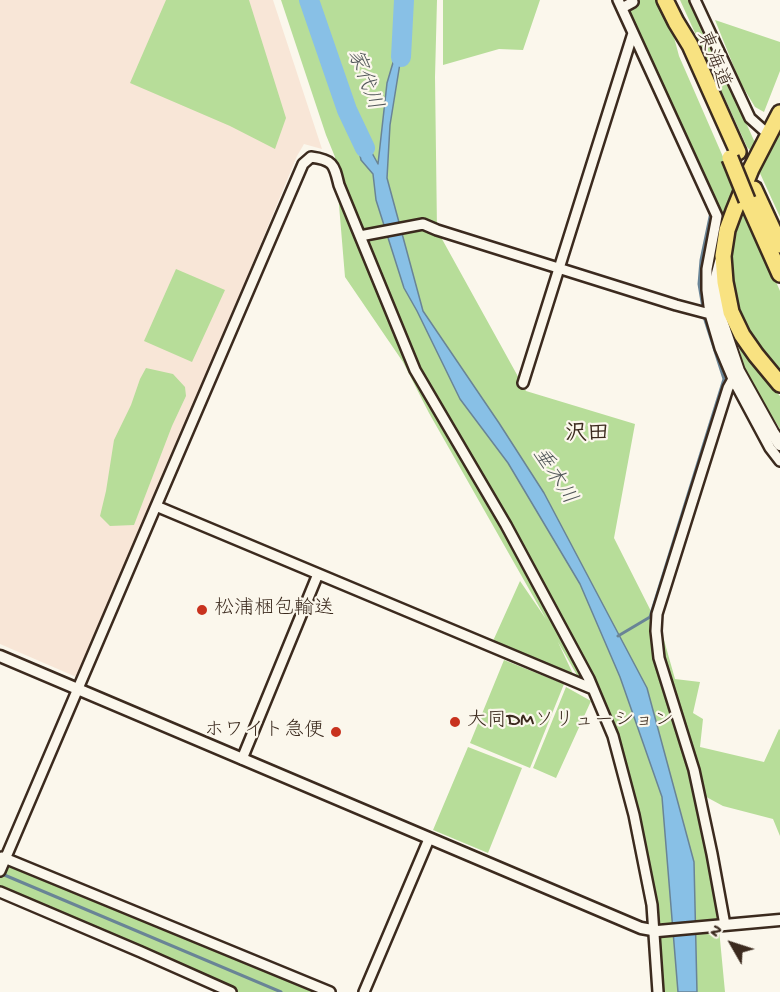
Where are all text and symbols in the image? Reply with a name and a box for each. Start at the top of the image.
street label: 東海道 [690,28,734,92]
water label: 家代川 [340,46,386,114]
district label: 沢田 [565,423,609,449]
water label: 垂木川 [525,444,581,510]
place label: 松浦梱包輸送 [214,598,334,622]
marker: 松浦梱包輸送 [195,603,209,617]
place label: 大同DMソリューション [467,710,674,734]
marker: 大同DMソリューション [448,715,462,729]
place label: ホワイト急便 [204,720,324,744]
marker: ホワイト急便 [329,725,343,739]
north arrow [702,914,762,974]
text: N [707,922,728,942]

